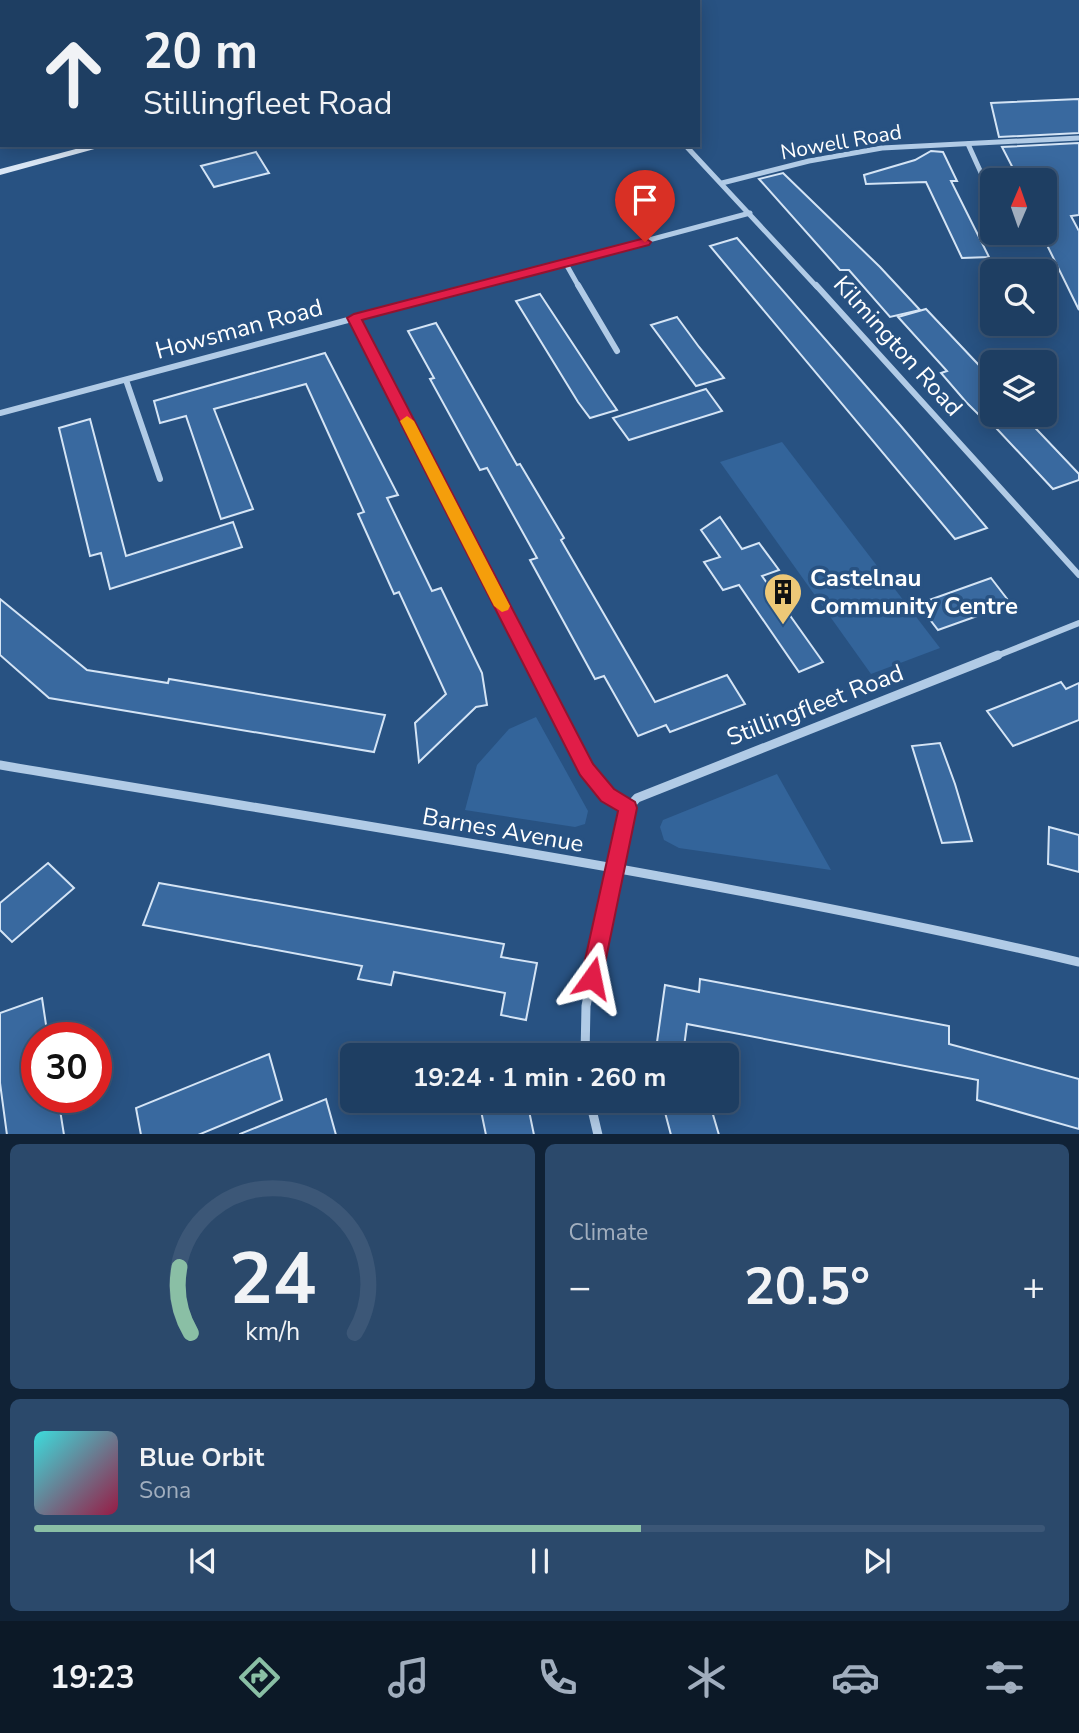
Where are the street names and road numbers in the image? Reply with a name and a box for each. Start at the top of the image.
street label: Nowell Road [778,118,904,166]
street label: Kilmington Road [826,269,970,423]
street label: Howsman Road [152,291,326,367]
street label: Stillingfleet Road [722,657,908,753]
street label: Barnes Avenue [420,800,586,860]

